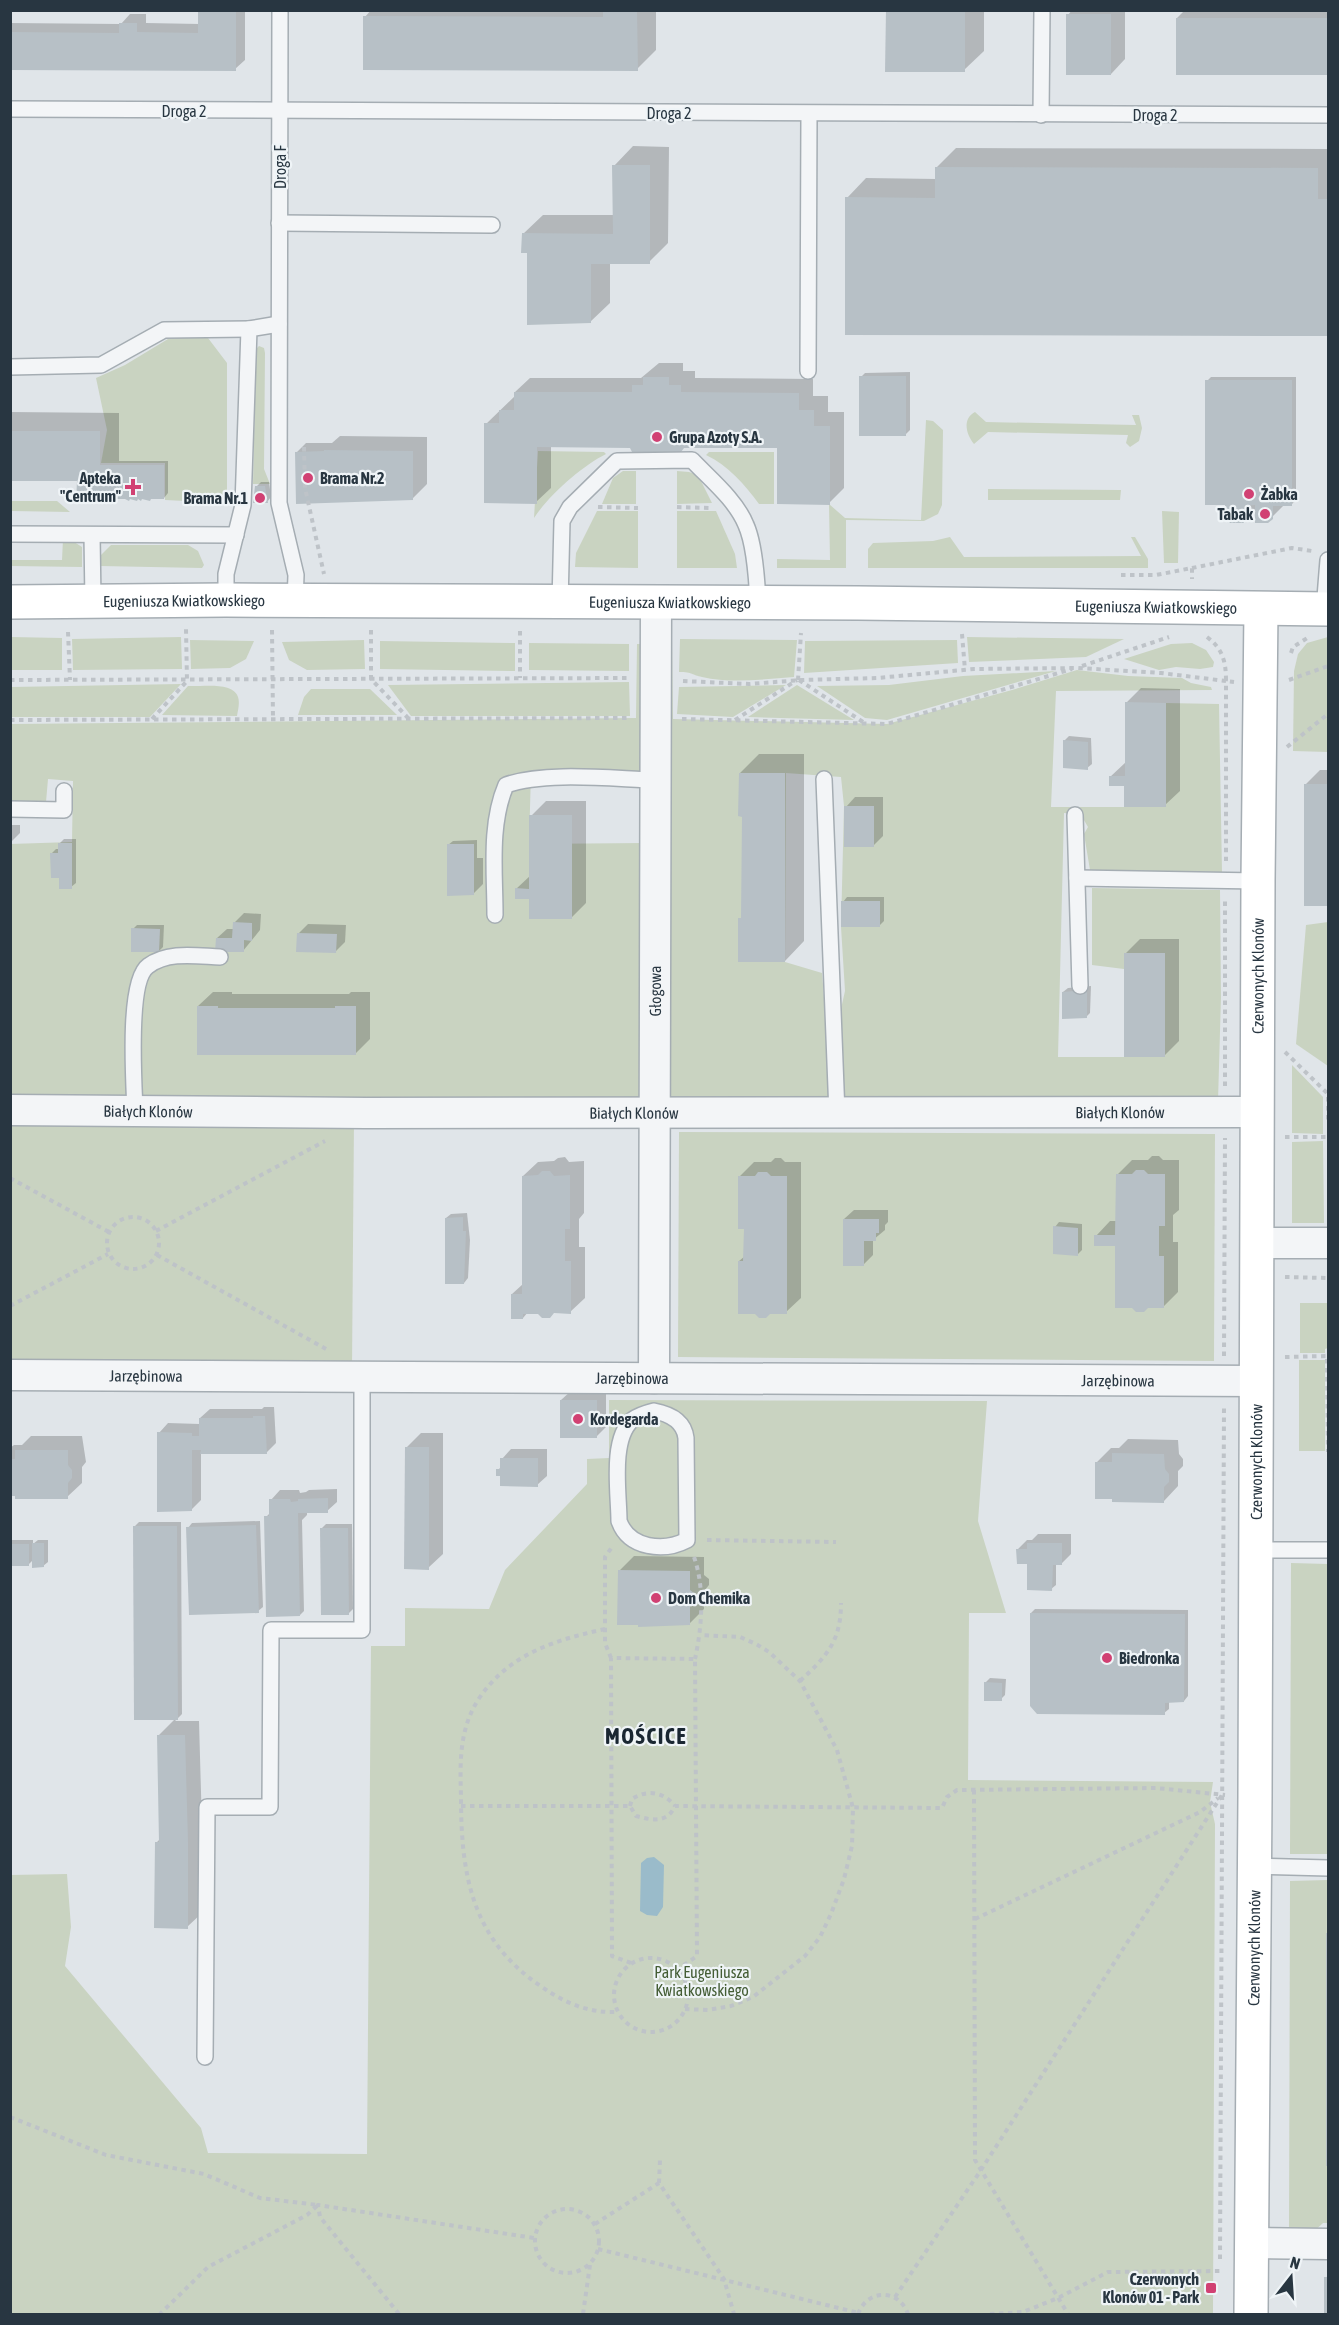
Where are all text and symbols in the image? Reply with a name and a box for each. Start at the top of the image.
street label: Droga 2 [162,102,206,121]
street label: Droga 2 [647,104,691,123]
street label: Droga 2 [1133,106,1177,125]
street label: Droga F [271,145,290,189]
place label: Grupa Azoty S.A. [669,428,762,446]
marker: Grupa Azoty S.A. [650,430,664,444]
place label: Apteka "Centrum" [60,469,122,505]
place label: Brama Nr.2 [320,469,384,487]
marker: Brama Nr.2 [301,471,315,485]
marker: Apteka "Centrum" [126,480,140,494]
place label: Żabka [1261,485,1298,503]
marker: Żabka [1242,487,1256,501]
place label: Brama Nr.1 [184,489,248,507]
marker: Brama Nr.1 [253,491,267,505]
place label: Tabak [1218,505,1254,523]
marker: Tabak [1258,507,1272,521]
street label: Eugeniusza Kwiatkowskiego [103,591,265,611]
street label: Eugeniusza Kwiatkowskiego [589,593,751,612]
street label: Eugeniusza Kwiatkowskiego [1075,597,1237,618]
street label: Czerwonych Klonów [1248,918,1268,1034]
street label: Głogowa [646,966,665,1016]
street label: Białych Klonów [103,1102,193,1121]
street label: Białych Klonów [1075,1103,1165,1122]
street label: Białych Klonów [589,1104,679,1123]
street label: Jarzębinowa [109,1366,183,1386]
street label: Jarzębinowa [595,1369,669,1388]
street label: Jarzębinowa [1081,1371,1155,1390]
street label: Czerwonych Klonów [1247,1404,1266,1520]
place label: Kordegarda [590,1410,658,1428]
marker: Kordegarda [571,1412,585,1426]
place label: Dom Chemika [668,1589,750,1607]
marker: Dom Chemika [649,1591,663,1605]
place label: Biedronka [1119,1649,1180,1667]
marker: Biedronka [1100,1651,1114,1665]
district label: MOŚCICE [605,1723,687,1749]
street label: Czerwonych Klonów [1244,1889,1264,2006]
park label: Park Eugeniusza Kwiatkowskiego [654,1963,750,2000]
north arrow [1261,2247,1321,2307]
text: N [1288,2253,1303,2273]
place label: Czerwonych Klonów 01 - Park [1103,2270,1200,2306]
marker: Czerwonych Klonów 01 - Park [1204,2281,1218,2295]

